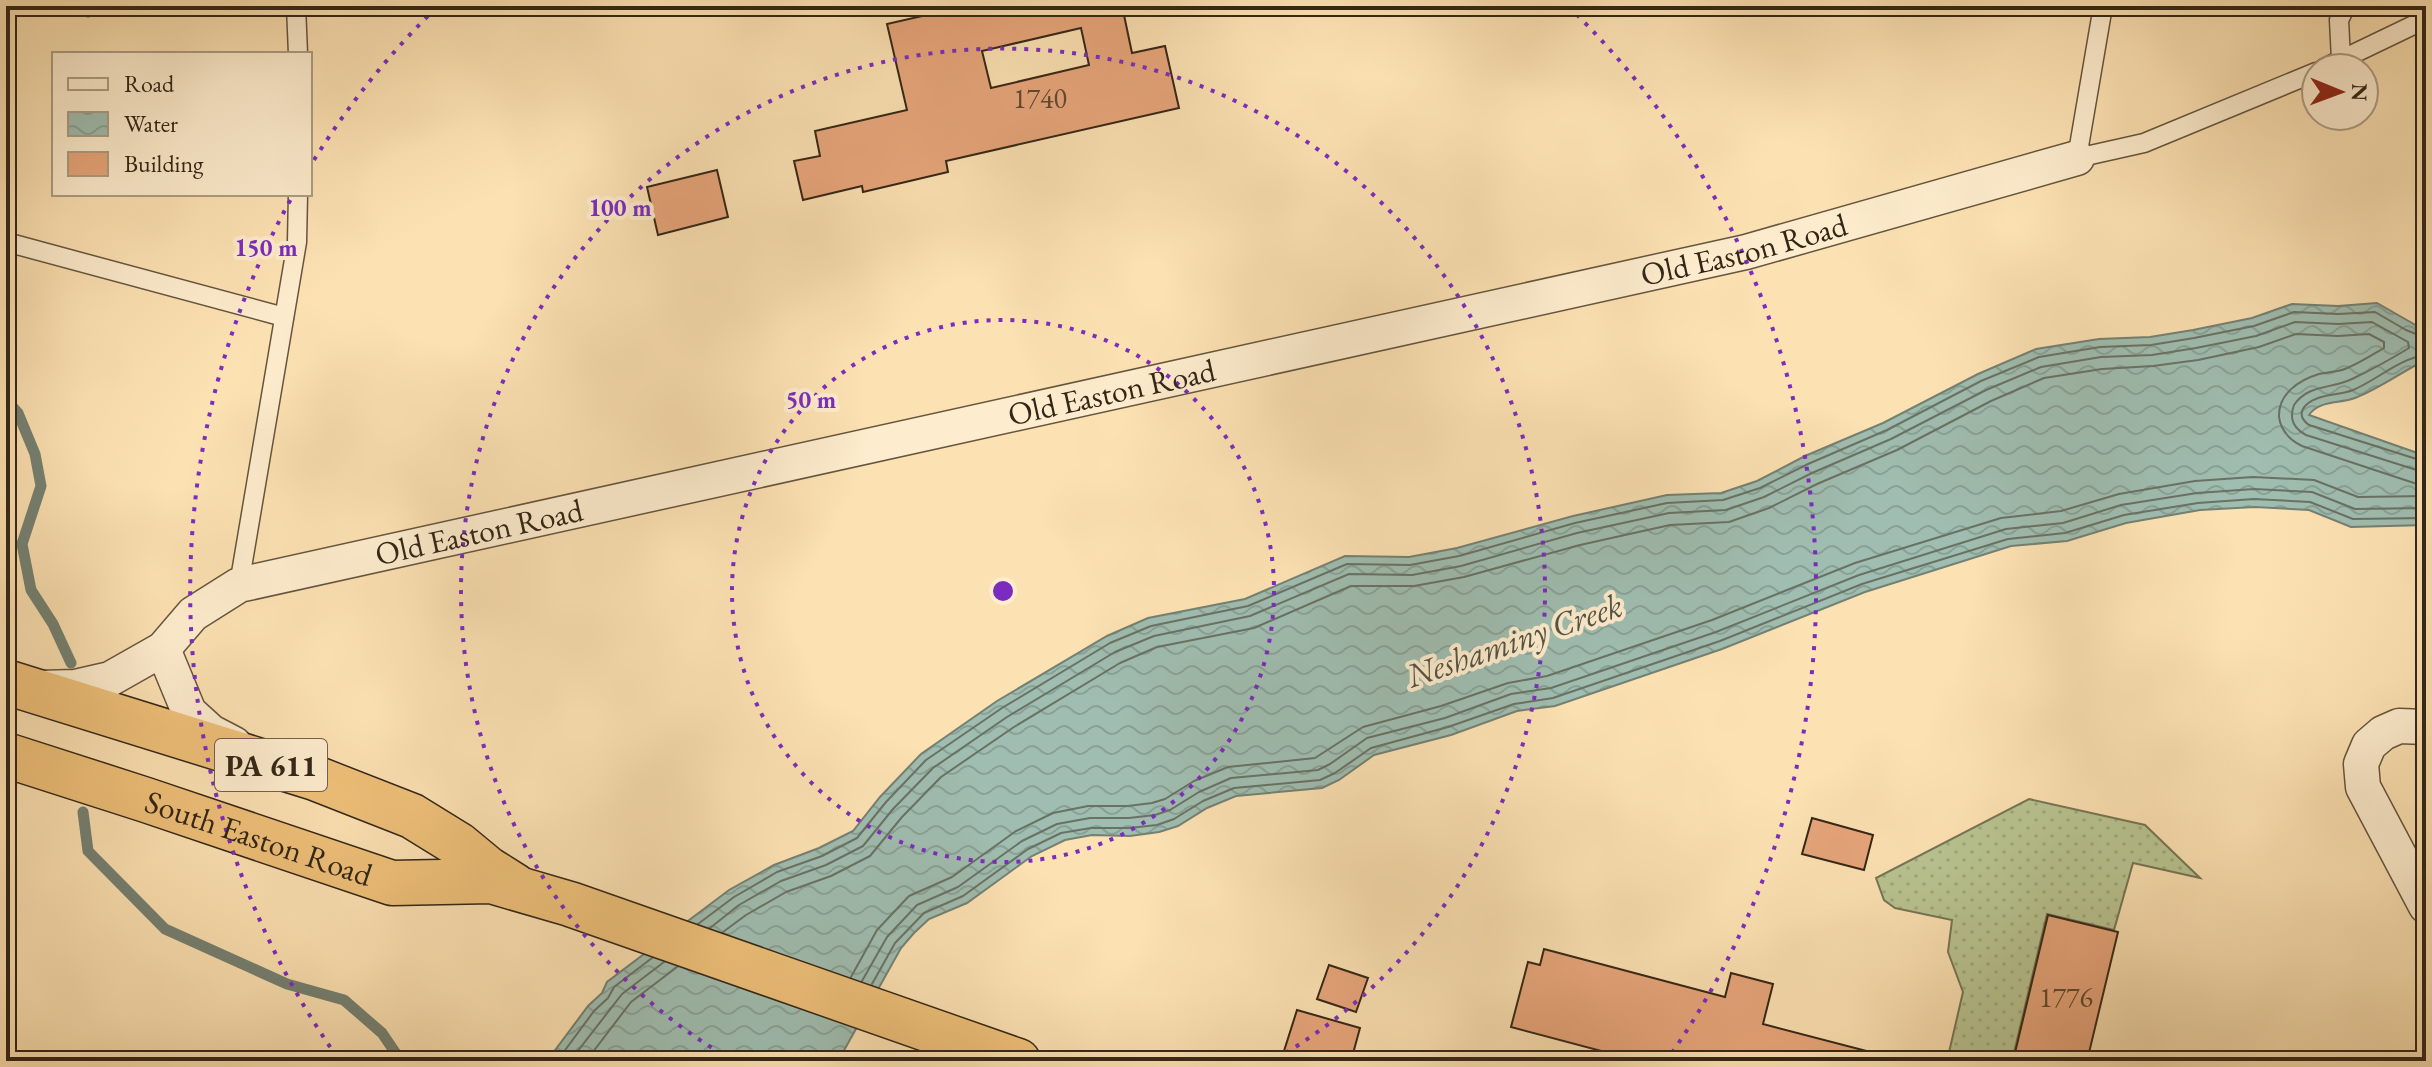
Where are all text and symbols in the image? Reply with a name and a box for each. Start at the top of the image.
legend [52,52,312,196]
north arrow [2300,52,2380,132]
text: Road [124,68,175,99]
house number: 1740 [1013,80,1067,116]
text: N [2345,83,2374,102]
text: Water [124,108,178,139]
text: Building [124,148,204,179]
text: 100 m [588,192,652,223]
street label: Old Easton Road [1637,203,1853,296]
text: 150 m [234,232,298,263]
street label: Old Easton Road [1004,349,1220,435]
text: 50 m [786,384,836,415]
street label: Old Easton Road [371,489,587,575]
centre of rings [989,577,1017,605]
water label: Neshaminy Creek [1399,582,1628,698]
road number: PA 611 [215,739,327,791]
street label: South Easton Road [140,780,379,896]
house number: 1776 [2039,979,2093,1015]

